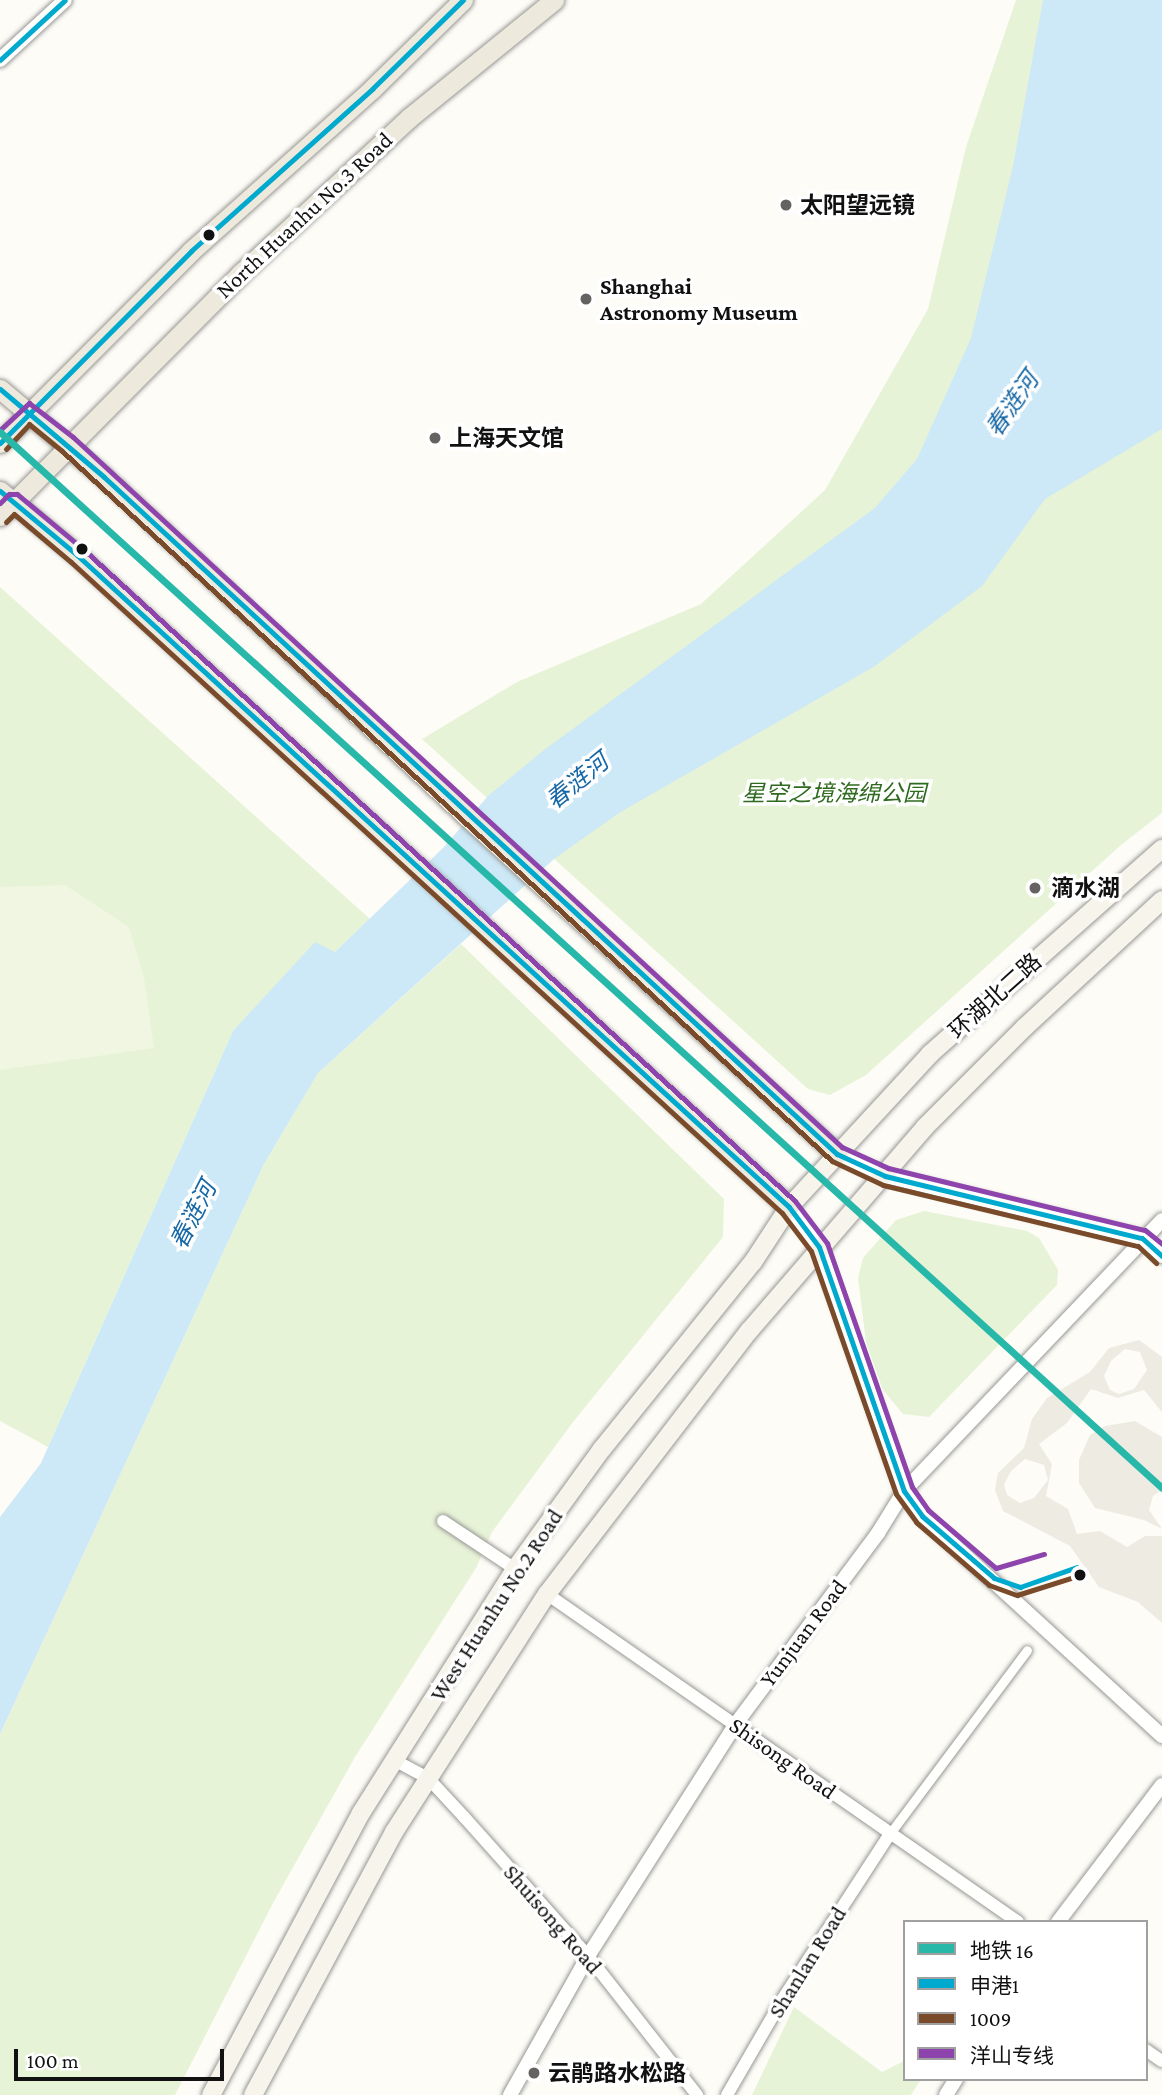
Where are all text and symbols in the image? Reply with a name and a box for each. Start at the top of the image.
street label: North Huanhu No.3 Road [210,126,398,304]
place label: 太阳望远镜 [800,191,915,219]
marker: 太阳望远镜 [778,197,794,213]
unlabelled marker [202,228,216,242]
place label: Shanghai Astronomy Museum [600,272,798,326]
marker: Shanghai Astronomy Museum [578,291,594,307]
water label: 春涟河 [980,366,1044,442]
place label: 上海天文馆 [449,424,564,452]
marker: 上海天文馆 [427,430,443,446]
unlabelled marker [75,542,89,556]
water label: 春涟河 [540,747,614,815]
park label: 星空之境海绵公园 [742,779,926,807]
place label: 滴水湖 [1051,874,1120,902]
marker: 滴水湖 [1025,878,1045,898]
street label: 环湖北二路 [943,947,1047,1045]
water label: 春涟河 [164,1176,222,1254]
street label: West Huanhu No.2 Road [424,1504,568,1706]
unlabelled marker [1073,1568,1087,1582]
street label: Yunjuan Road [754,1574,852,1692]
street label: Shisong Road [724,1711,842,1805]
street label: Shuisong Road [498,1859,608,1979]
street label: Shanlan Road [762,1901,852,2023]
legend [903,1920,1148,2081]
text: 地铁 16 [970,1939,1034,1963]
text: 申港1 [970,1974,1019,1998]
text: 1009 [970,2007,1011,2031]
scale bar [18,2036,228,2080]
text: 洋山专线 [970,2044,1054,2068]
text: 100 m [27,2049,79,2073]
place label: 云鹃路水松路 [548,2059,686,2087]
marker: 云鹃路水松路 [526,2065,542,2081]

